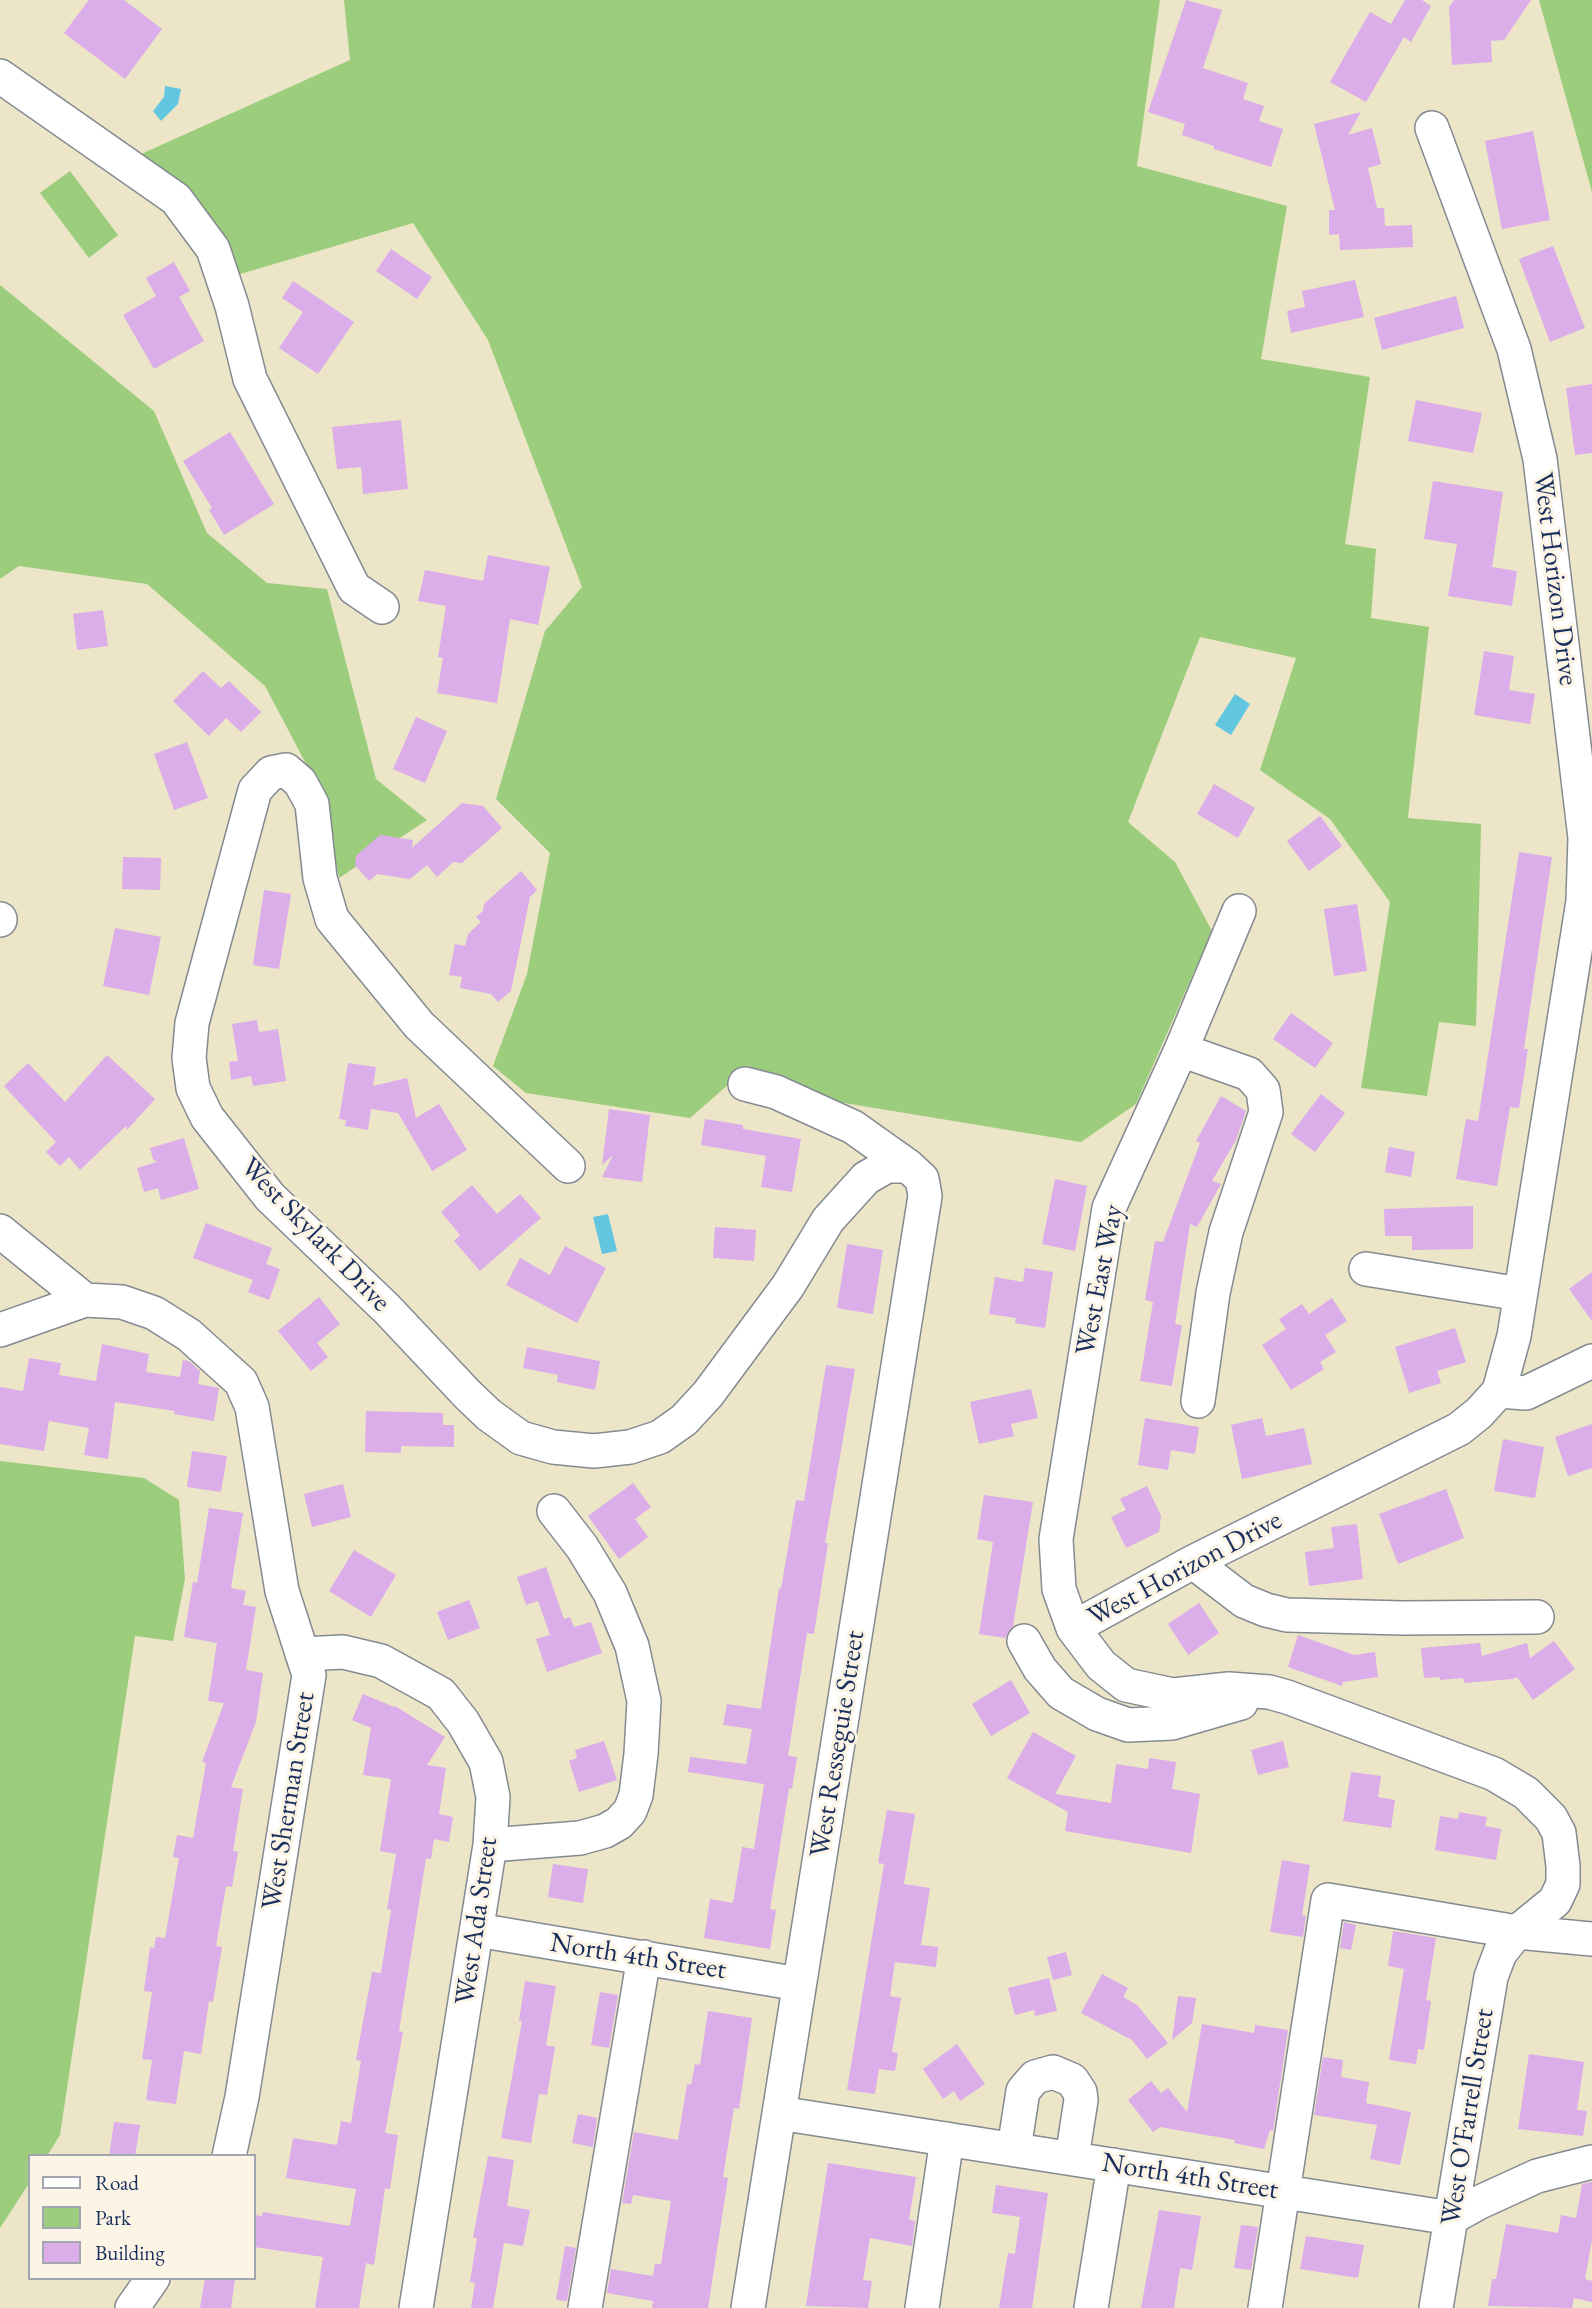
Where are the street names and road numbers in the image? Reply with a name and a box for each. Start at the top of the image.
street label: West Horizon Drive [1525,470,1585,688]
street label: West Skylark Drive [233,1151,397,1319]
street label: West East Way [1069,1202,1131,1358]
street label: West Horizon Drive [1082,1504,1288,1634]
street label: West Resseguie Street [804,1628,872,1860]
street label: West Sherman Street [255,1690,323,1912]
street label: West Ada Street [449,1835,505,2007]
street label: North 4th Street [547,1926,729,1988]
street label: West O'Farrell Street [1434,2006,1502,2228]
street label: North 4th Street [1099,2146,1281,2208]

